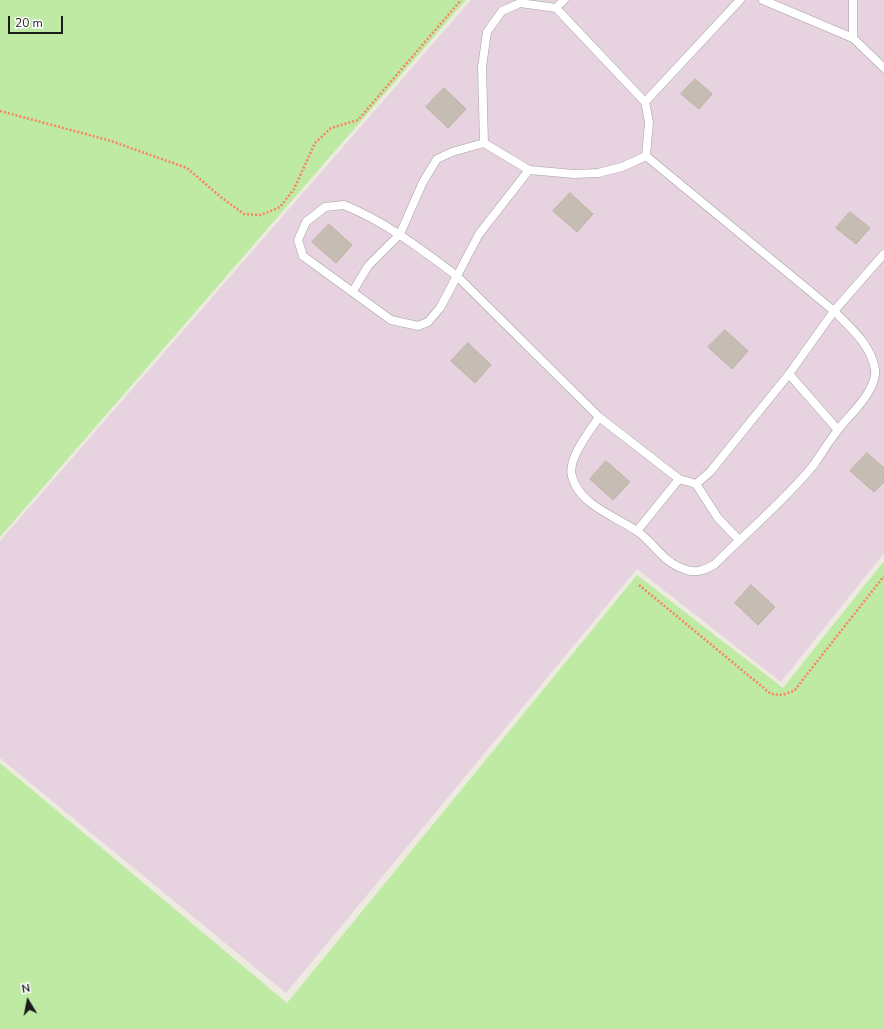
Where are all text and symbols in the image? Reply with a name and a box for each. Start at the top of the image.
scale bar [10,8,65,34]
text: 20 m [15,15,43,31]
north arrow [8,981,48,1021]
text: N [20,981,31,997]

